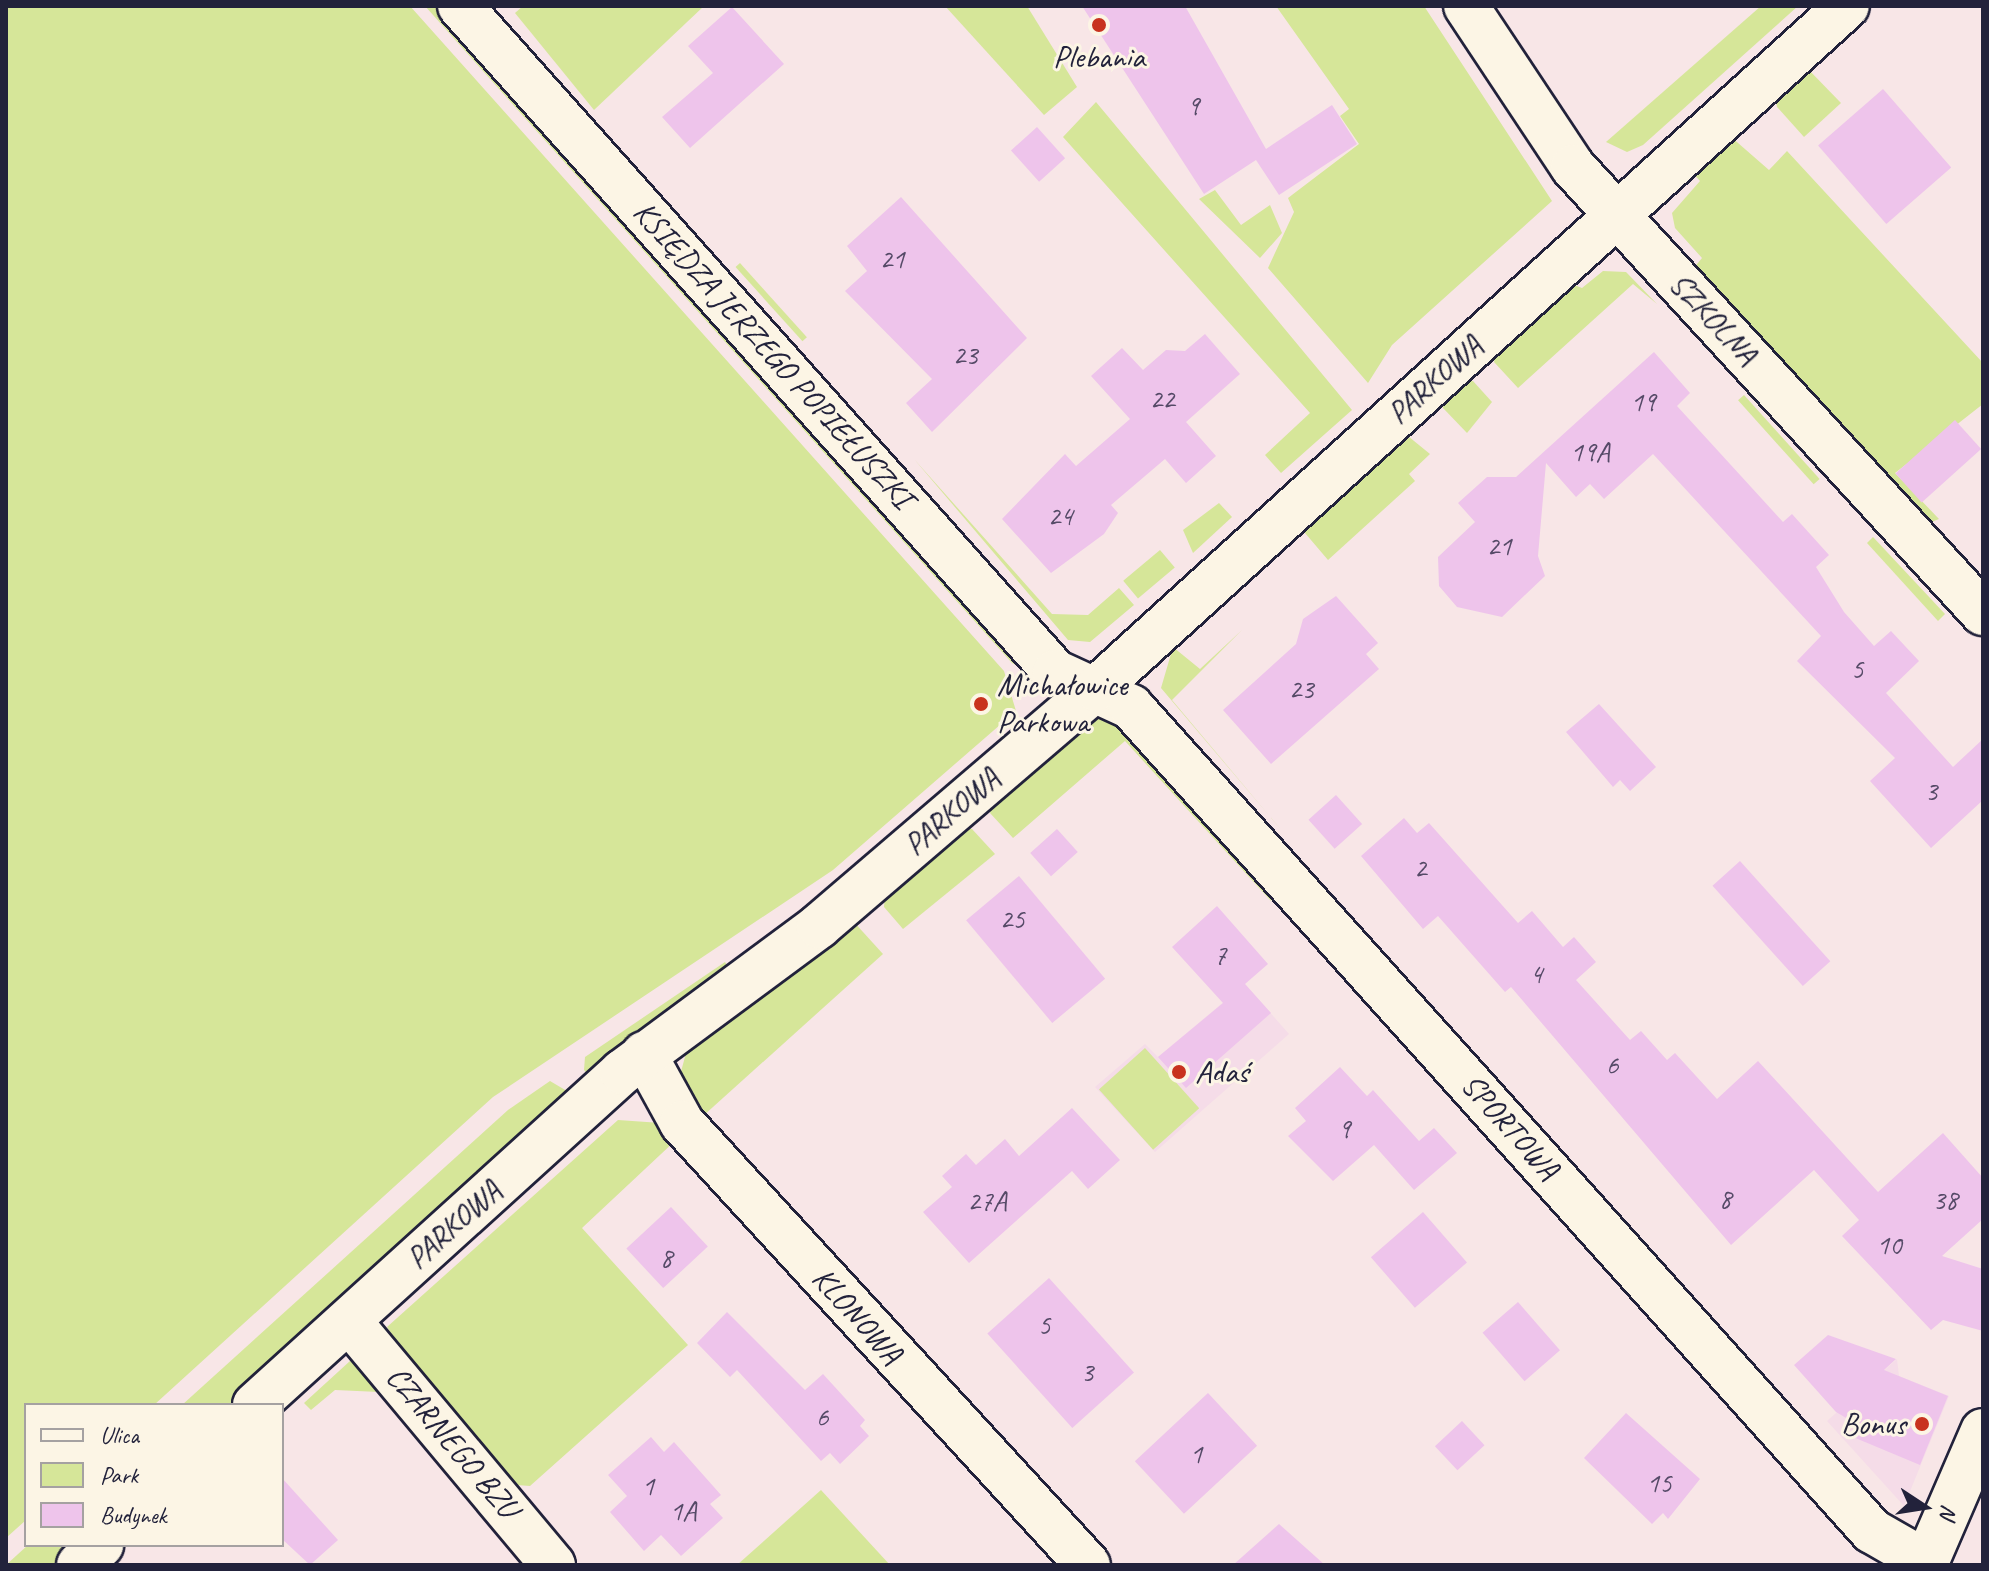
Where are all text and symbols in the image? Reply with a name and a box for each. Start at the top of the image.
marker: Plebania [1090,16,1108,34]
place label: Plebania [1053,38,1145,76]
house number: 9 [1187,89,1199,123]
street label: KSIĘDZA JERZEGO POPIEŁUSZKI [625,194,921,516]
house number: 21 [879,242,905,276]
street label: SZKOLNA [1661,265,1765,373]
street label: PARKOWA [1380,327,1490,433]
house number: 23 [952,338,978,372]
house number: 22 [1149,382,1175,416]
house number: 19 [1630,385,1656,419]
house number: 19A [1570,435,1610,469]
house number: 24 [1047,499,1073,533]
house number: 21 [1486,529,1512,563]
house number: 5 [1851,652,1863,686]
place label: Michałowice Parkowa [997,667,1127,742]
house number: 23 [1288,672,1314,706]
marker: Michałowice Parkowa [972,695,990,713]
street label: PARKOWA [896,760,1008,864]
house number: 3 [1925,774,1937,808]
house number: 2 [1414,851,1426,885]
house number: 25 [999,902,1025,936]
house number: 7 [1214,938,1226,972]
house number: 4 [1530,957,1542,991]
house number: 6 [1606,1048,1618,1082]
place label: Adaś [1195,1053,1249,1091]
marker: Adaś [1170,1063,1188,1081]
street label: SPORTOWA [1453,1066,1567,1188]
house number: 9 [1338,1112,1350,1146]
street label: PARKOWA [399,1172,509,1278]
house number: 8 [1719,1182,1731,1216]
house number: 38 [1932,1183,1958,1217]
house number: 27A [967,1184,1007,1218]
house number: 10 [1876,1228,1902,1262]
house number: 8 [660,1241,672,1275]
street label: KLONOWA [804,1260,910,1372]
house number: 5 [1038,1308,1050,1342]
house number: 3 [1081,1355,1093,1389]
street label: CZARNEGO BZU [377,1358,527,1526]
house number: 6 [816,1400,828,1434]
legend [24,1403,284,1547]
place label: Bonus [1841,1405,1906,1443]
marker: Bonus [1913,1415,1931,1433]
text: Ulica [100,1420,139,1450]
house number: 1 [1190,1437,1202,1471]
text: Park [100,1460,138,1490]
house number: 15 [1646,1466,1672,1500]
north arrow [1885,1467,1965,1547]
house number: 1 [642,1469,654,1503]
house number: 1A [670,1494,696,1528]
text: Budynek [100,1500,166,1530]
text: N [1933,1502,1964,1522]

